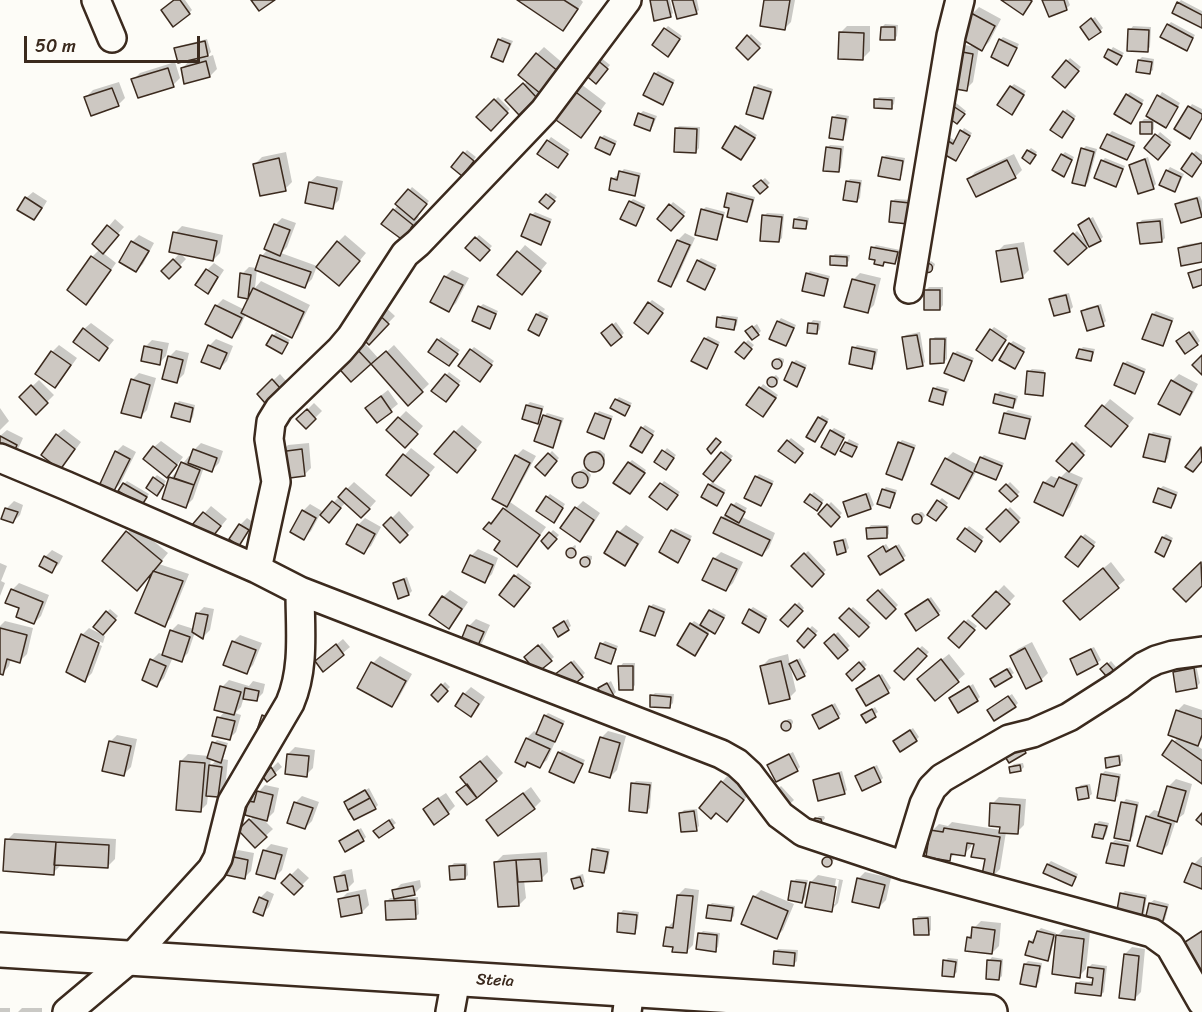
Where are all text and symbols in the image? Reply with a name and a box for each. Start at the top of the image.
scale bar [27,24,202,62]
text: 50 m [35,30,76,62]
street label: Steia [476,970,514,992]

